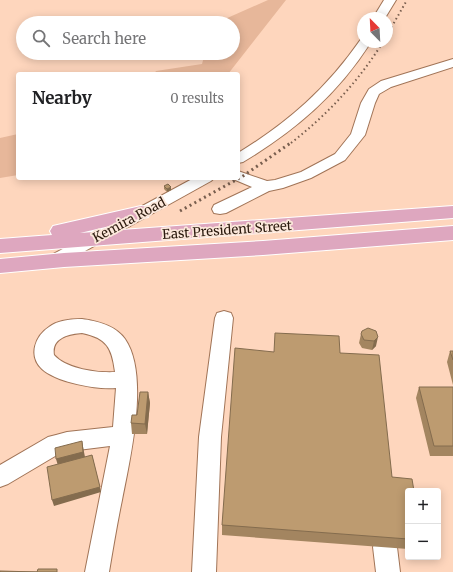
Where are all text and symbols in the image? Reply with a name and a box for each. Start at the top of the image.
north arrow [357,12,393,48]
search box [16,16,240,60]
icon: search [30,27,52,49]
text: Search here [62,29,146,48]
text: Nearby [32,87,92,109]
text: 0 results [170,90,224,107]
street label: Kemira Road [90,194,169,246]
street label: East President Street [162,217,292,243]
map controls [405,488,441,560]
button: + [405,488,441,524]
button: − [405,524,441,560]

